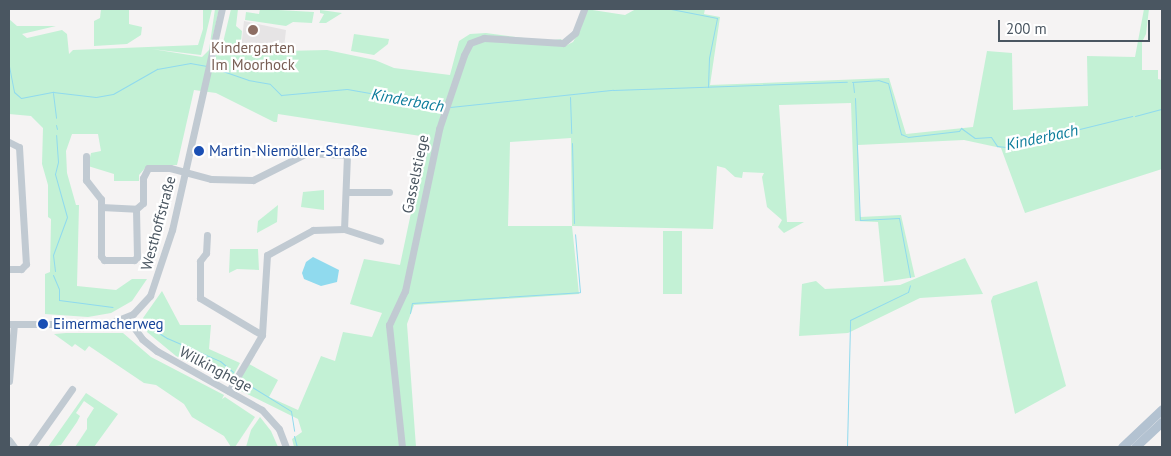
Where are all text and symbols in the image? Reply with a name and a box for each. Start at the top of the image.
scale bar [1001,10,1154,42]
text: 200 m [1006,19,1047,38]
marker: Kindergarten Im Moorhock [247,24,259,36]
place label: Kindergarten Im Moorhock [211,38,295,73]
water label: Kinderbach [370,84,446,116]
water label: Kinderbach [1004,120,1080,154]
street label: Gasselstiege [398,133,432,215]
place label: Martin-Niemöller-Straße [209,142,367,160]
marker: Martin-Niemöller-Straße [193,145,205,157]
street label: Westhoffstraße [137,174,179,272]
place label: Eimermacherweg [53,315,164,333]
marker: Eimermacherweg [37,318,49,330]
street label: Wilkinghege [177,342,255,396]

